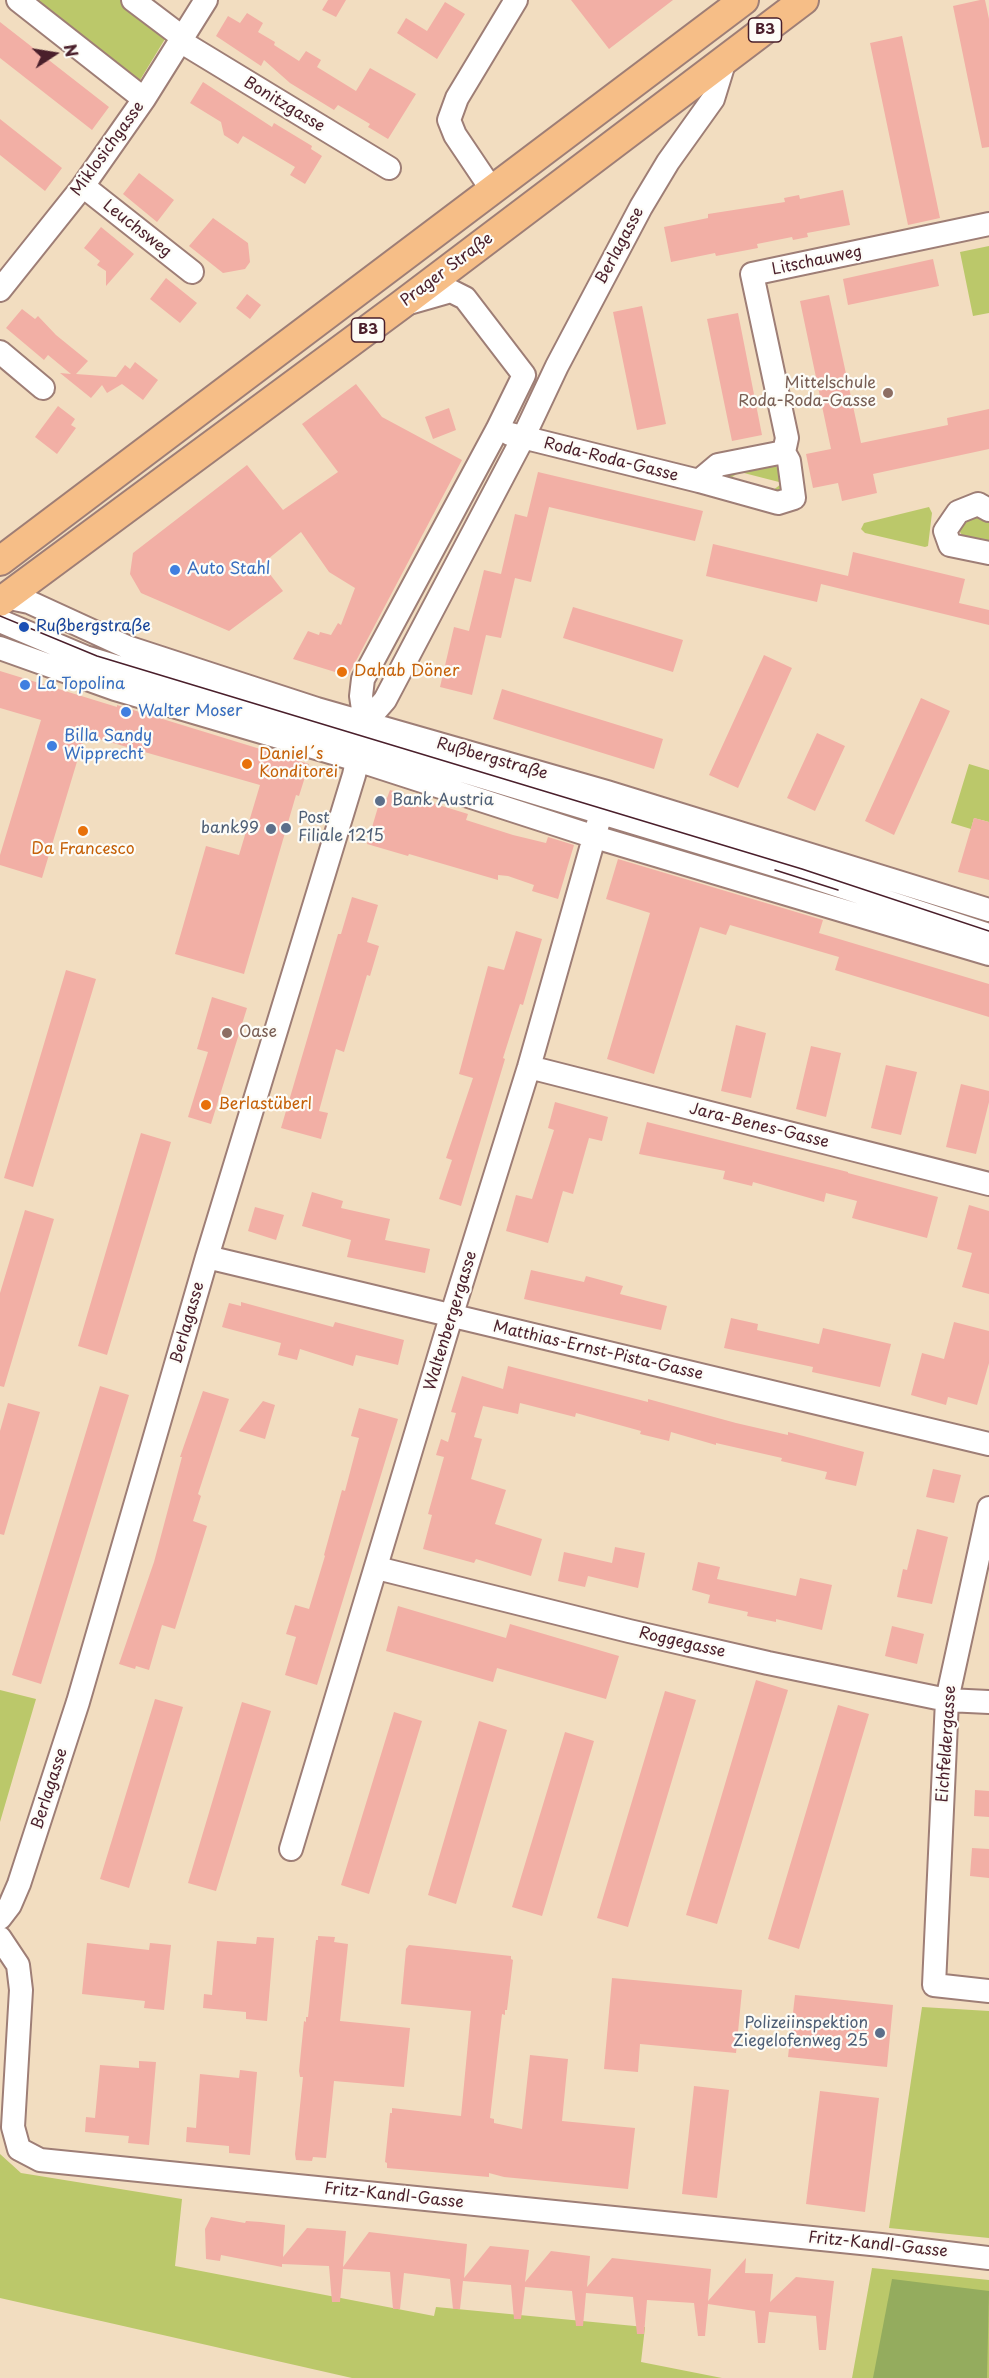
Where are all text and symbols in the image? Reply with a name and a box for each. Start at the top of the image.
road number: B3 [748,18,782,42]
north arrow [24,24,84,84]
text: N [59,42,85,59]
street label: Bonitzgasse [240,73,328,137]
street label: Miklosichgasse [67,98,149,200]
street label: Leuchsweg [99,196,175,262]
street label: Berlagasse [592,204,648,288]
street label: Prager Straße [397,229,497,311]
street label: Litschauweg [770,242,864,280]
road number: B3 [352,318,385,342]
place label: Mittelschule Roda-Roda-Gasse [738,374,876,412]
marker: Mittelschule Roda-Roda-Gasse [881,386,895,400]
street label: Roda-Roda-Gasse [542,434,680,486]
place label: Auto Stahl [187,560,270,580]
marker: Auto Stahl [168,563,182,577]
place label: Rußbergstraße [36,617,151,637]
marker: Rußbergstraße [17,620,31,634]
place label: Dahab Döner [354,662,459,682]
marker: Dahab Döner [335,665,349,679]
place label: La Topolina [37,675,125,695]
marker: La Topolina [18,678,32,692]
place label: Walter Moser [138,702,242,722]
marker: Walter Moser [119,705,133,719]
place label: Billa Sandy Wipprecht [64,727,152,765]
street label: Rußbergstraße [434,734,550,784]
marker: Billa Sandy Wipprecht [45,739,59,753]
place label: Daniel´s Konditorei [259,745,338,783]
marker: Daniel´s Konditorei [240,757,254,771]
place label: Bank Austria [392,791,494,811]
marker: Bank Austria [373,794,387,808]
place label: Post Filiale 1215 [298,809,384,847]
place label: bank99 [201,819,259,839]
marker: Post Filiale 1215 [279,821,293,835]
marker: bank99 [264,822,278,836]
marker: Da Francesco [76,824,90,838]
place label: Da Francesco [31,840,135,860]
place label: Oase [239,1023,277,1043]
marker: Oase [220,1026,234,1040]
place label: Berlastüberl [218,1095,312,1115]
marker: Berlastüberl [199,1098,213,1112]
street label: Jara-Benes-Gasse [687,1099,831,1153]
street label: Waltenbergergasse [421,1249,481,1393]
street label: Berlagasse [167,1280,209,1366]
street label: Matthias-Ernst-Pista-Gasse [491,1317,705,1385]
street label: Roggegasse [637,1624,727,1662]
street label: Eichfeldergasse [933,1685,961,1803]
street label: Berlagasse [28,1746,72,1832]
place label: Polizeiinspektion Ziegelofenweg 25 [733,2014,868,2052]
marker: Polizeiinspektion Ziegelofenweg 25 [873,2026,887,2040]
street label: Fritz-Kandl-Gasse [323,2179,465,2213]
street label: Fritz-Kandl-Gasse [807,2228,949,2262]

